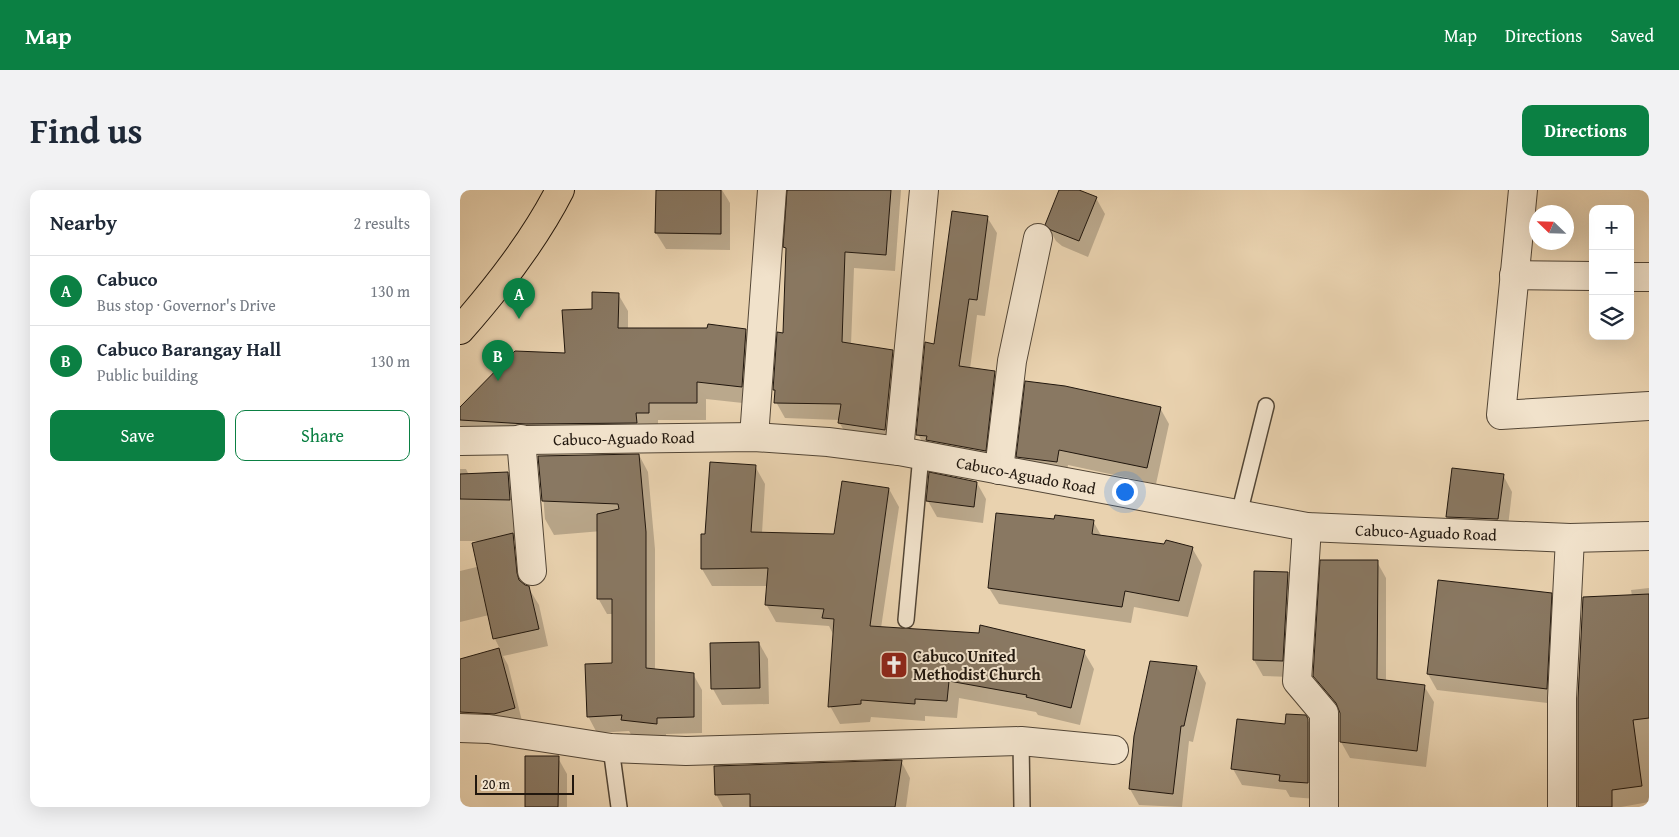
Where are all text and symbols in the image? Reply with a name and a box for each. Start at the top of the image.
text: Map [25,18,72,53]
text: Map [1444,22,1477,49]
text: Directions [1505,22,1582,49]
text: Saved [1610,22,1654,49]
text: Find us [30,105,143,156]
button: Directions [1522,105,1649,156]
north arrow [1529,205,1574,250]
map controls [1589,205,1634,340]
button: + [1589,205,1634,250]
text: Nearby [50,207,117,238]
text: 2 results [353,211,410,235]
button: − [1589,250,1634,295]
text: Cabuco [97,265,158,293]
pin: A [503,278,535,319]
text: A [61,279,71,303]
text: 130 m [370,279,410,303]
text: Bus stop · Governor's Drive [97,293,276,317]
button: layers [1589,295,1634,340]
text: Cabuco Barangay Hall [97,335,281,363]
pin: B [482,340,514,381]
text: B [61,349,71,373]
text: 130 m [370,349,410,373]
text: Public building [97,363,198,387]
button: Save [50,410,225,461]
button: Share [235,410,410,461]
street label: Cabuco-Aguado Road [553,425,695,451]
street label: Cabuco-Aguado Road [954,450,1098,500]
your location [1112,479,1138,505]
street label: Cabuco-Aguado Road [1355,518,1498,546]
place label: Cabuco United Methodist Church [913,644,1041,686]
church icon: Cabuco United Methodist Church [879,650,909,680]
scale bar [475,772,574,795]
text: 20 m [482,774,510,794]

